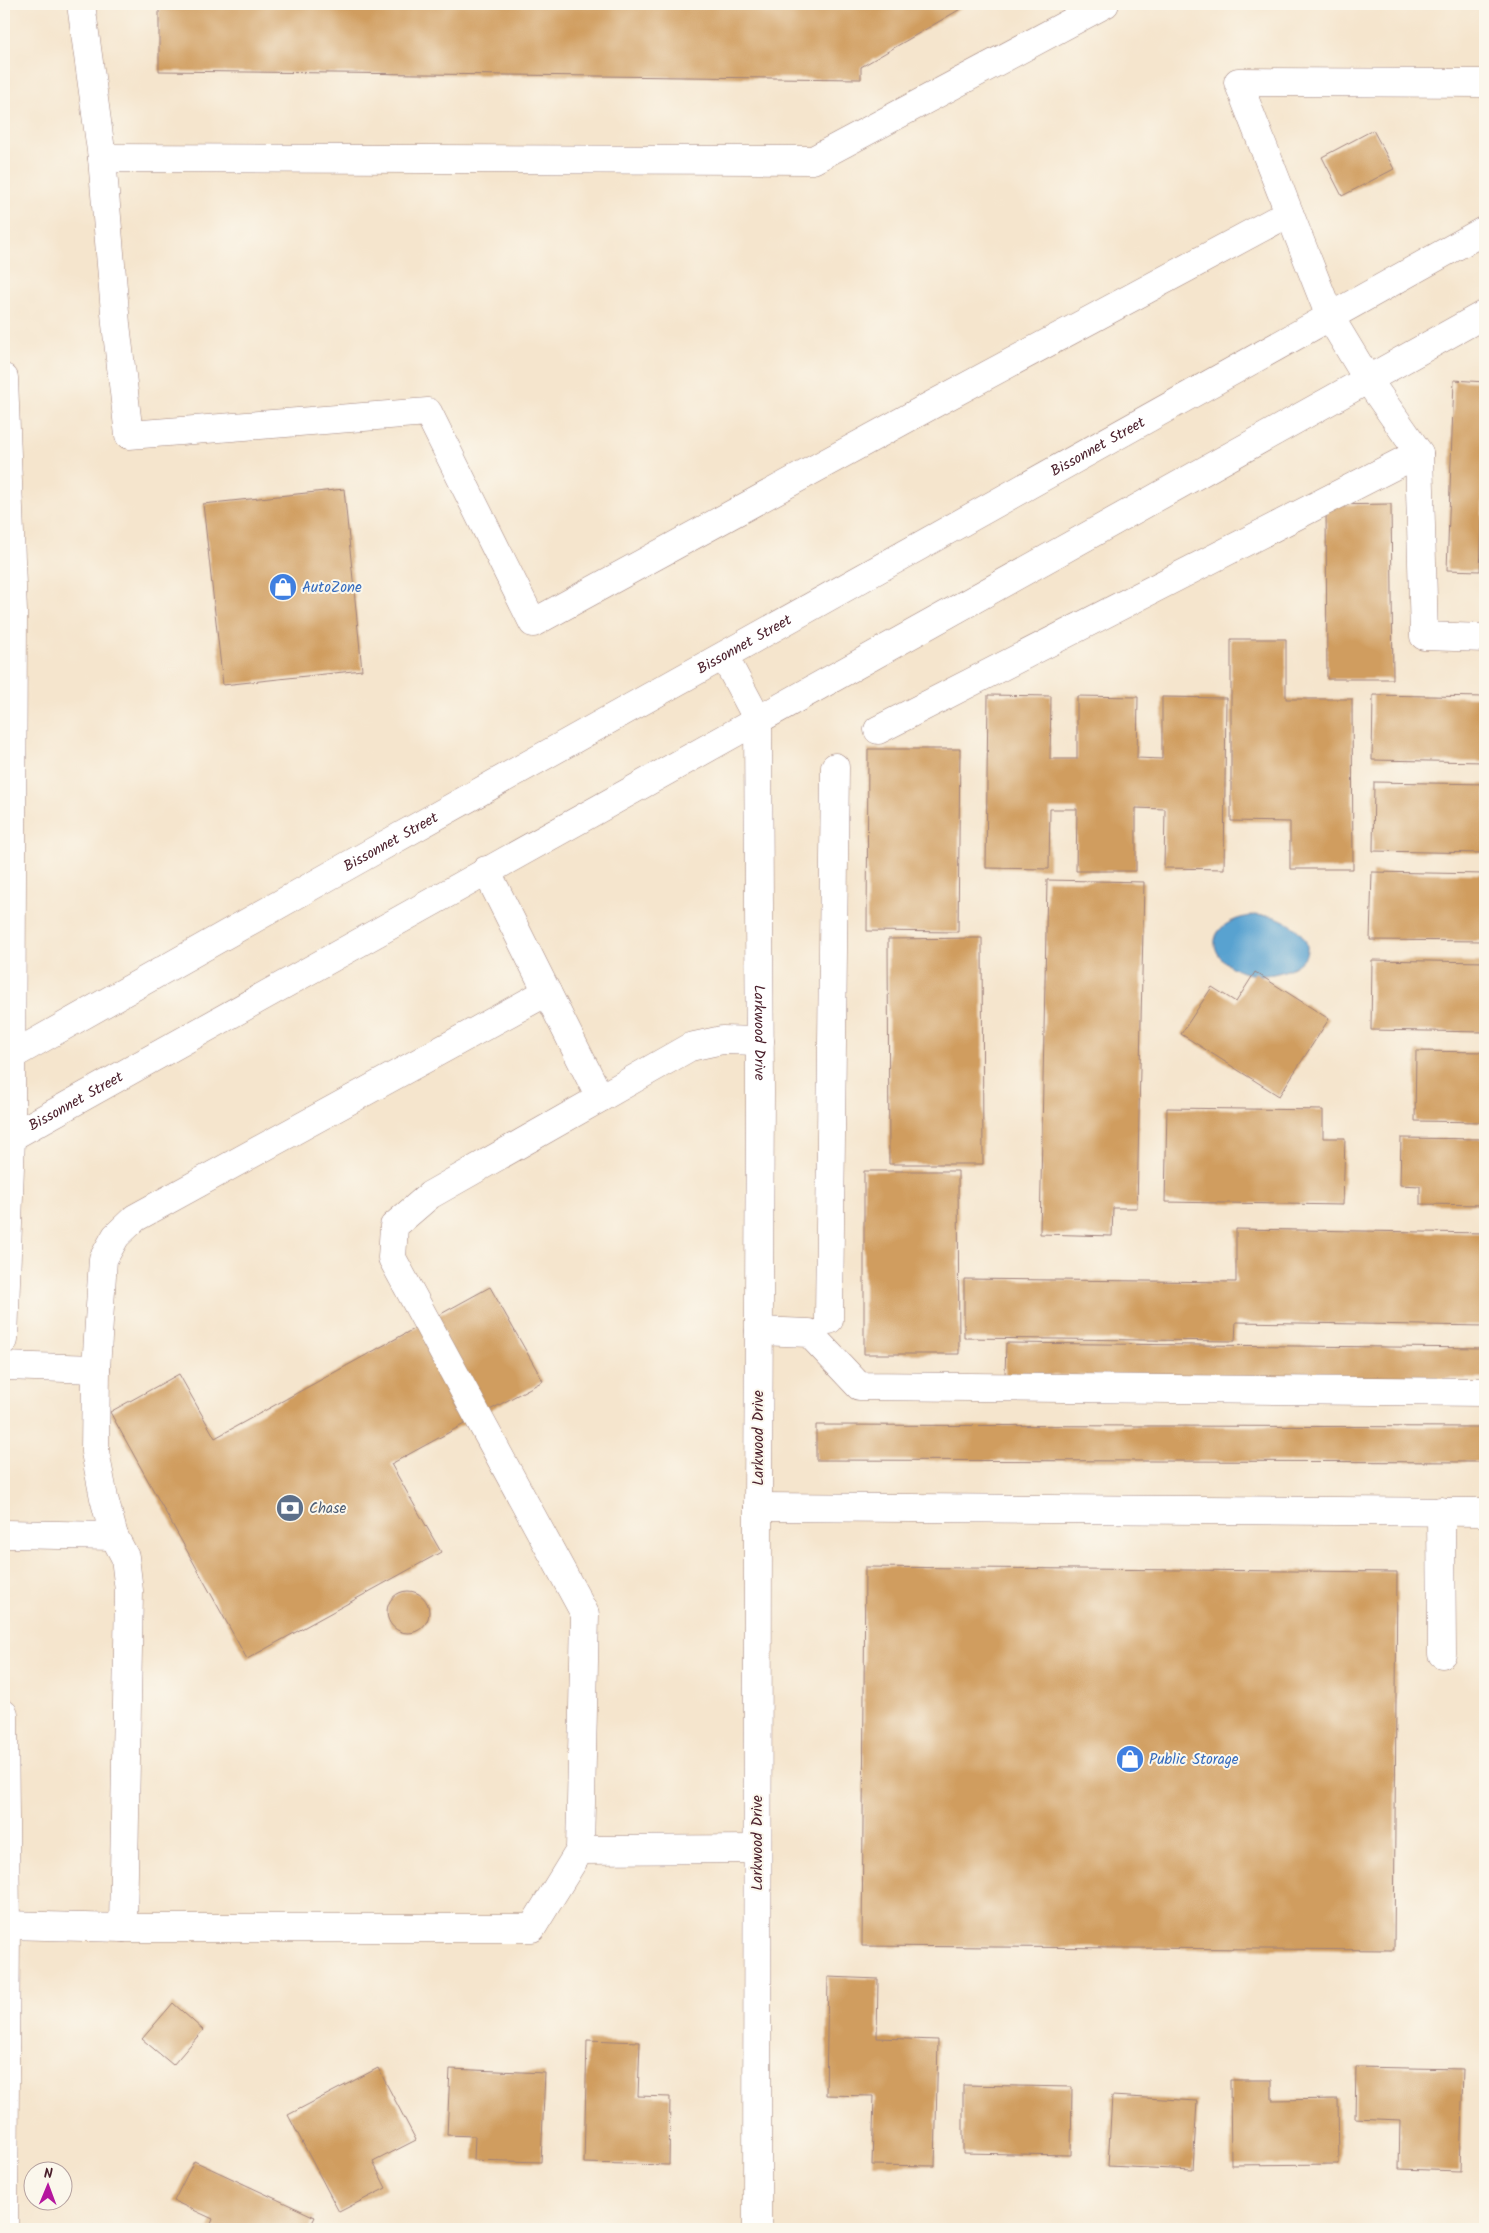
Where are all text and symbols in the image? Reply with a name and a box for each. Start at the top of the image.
street label: Bissonnet Street [1046,411,1150,484]
shop icon: AutoZone [268,572,298,602]
place label: AutoZone [302,576,362,600]
street label: Bissonnet Street [693,609,797,681]
street label: Bissonnet Street [339,806,443,879]
street label: Larkwood Drive [746,985,771,1081]
street label: Bissonnet Street [24,1066,128,1138]
street label: Larkwood Drive [747,1390,771,1486]
bank icon: Chase [275,1493,305,1523]
place label: Chase [309,1497,346,1521]
shop icon: Public Storage [1115,1744,1145,1774]
place label: Public Storage [1149,1748,1239,1772]
street label: Larkwood Drive [746,1795,770,1891]
north arrow [22,2160,72,2210]
text: N [44,2163,53,2185]

